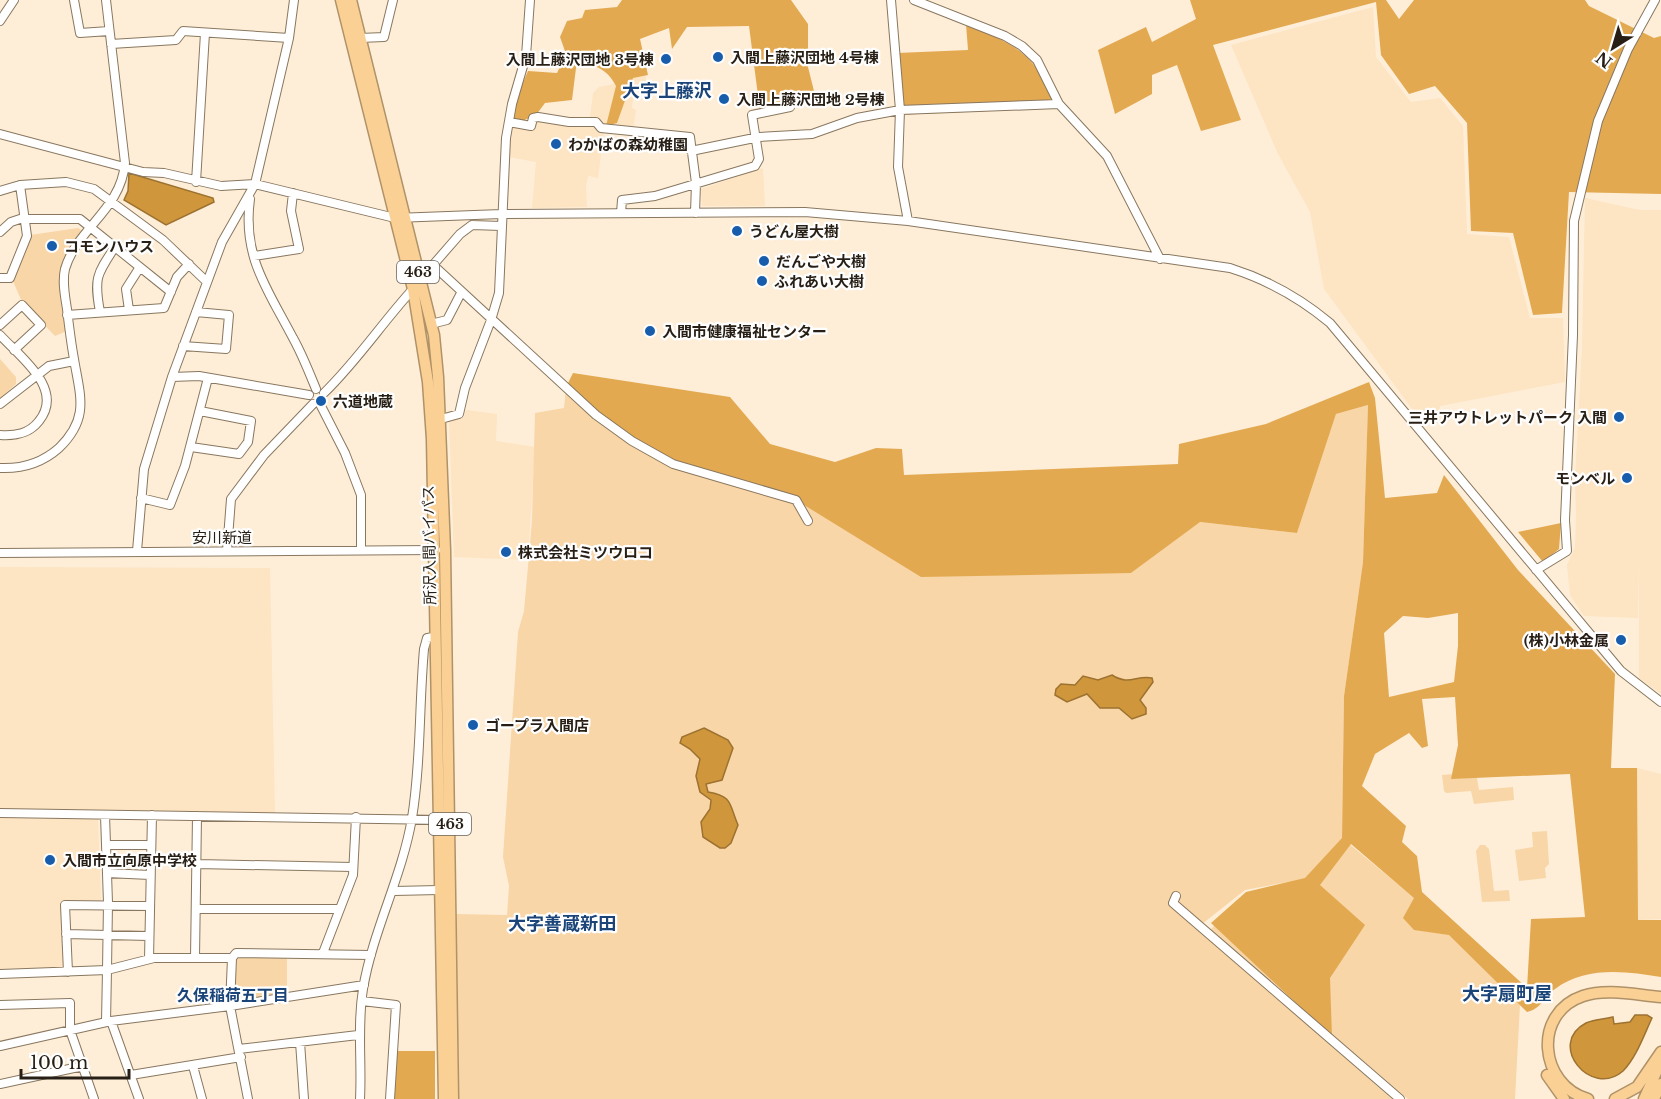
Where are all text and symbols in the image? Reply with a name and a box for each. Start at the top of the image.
north arrow [1583,18,1643,78]
text: N [1592,47,1616,72]
place label: 入間上藤沢団地 4号棟 [730,48,879,67]
place label: 入間上藤沢団地 3号棟 [505,50,654,69]
marker: 入間上藤沢団地 4号棟 [711,50,725,64]
marker: 入間上藤沢団地 3号棟 [659,52,673,66]
district label: 大字上藤沢 [622,80,712,102]
place label: 入間上藤沢団地 2号棟 [736,90,885,109]
marker: 入間上藤沢団地 2号棟 [717,92,731,106]
place label: わかばの森幼稚園 [568,135,688,154]
marker: わかばの森幼稚園 [549,137,563,151]
place label: うどん屋大樹 [749,222,839,241]
marker: うどん屋大樹 [730,224,744,238]
place label: コモンハウス [64,237,154,256]
marker: コモンハウス [45,239,59,253]
place label: だんごや大樹 [776,252,866,271]
marker: だんごや大樹 [757,254,771,268]
road number: 463 [397,261,439,283]
place label: ふれあい大樹 [774,272,864,291]
marker: ふれあい大樹 [755,274,769,288]
place label: 入間市健康福祉センター [662,322,827,341]
marker: 入間市健康福祉センター [643,324,657,338]
place label: 六道地蔵 [333,392,393,411]
marker: 六道地蔵 [314,394,328,408]
place label: 三井アウトレットパーク 入間 [1408,408,1607,427]
marker: 三井アウトレットパーク 入間 [1612,410,1626,424]
place label: モンベル [1555,469,1615,488]
marker: モンベル [1620,471,1634,485]
street label: 所沢入間バイパス [418,485,440,605]
street label: 安川新道 [192,528,252,547]
place label: 株式会社ミツウロコ [518,543,653,562]
marker: 株式会社ミツウロコ [499,545,513,559]
place label: (株)小林金属 [1524,631,1609,650]
marker: (株)小林金属 [1614,633,1628,647]
place label: ゴープラ入間店 [485,716,589,735]
marker: ゴープラ入間店 [466,718,480,732]
road number: 463 [429,813,471,835]
place label: 入間市立向原中学校 [62,851,197,870]
marker: 入間市立向原中学校 [43,853,57,867]
district label: 大字善蔵新田 [508,913,616,935]
district label: 大字扇町屋 [1462,983,1552,1005]
district label: 久保稲荷五丁目 [177,985,289,1005]
scale bar [21,1042,129,1080]
text: 100 m [30,1052,88,1074]

